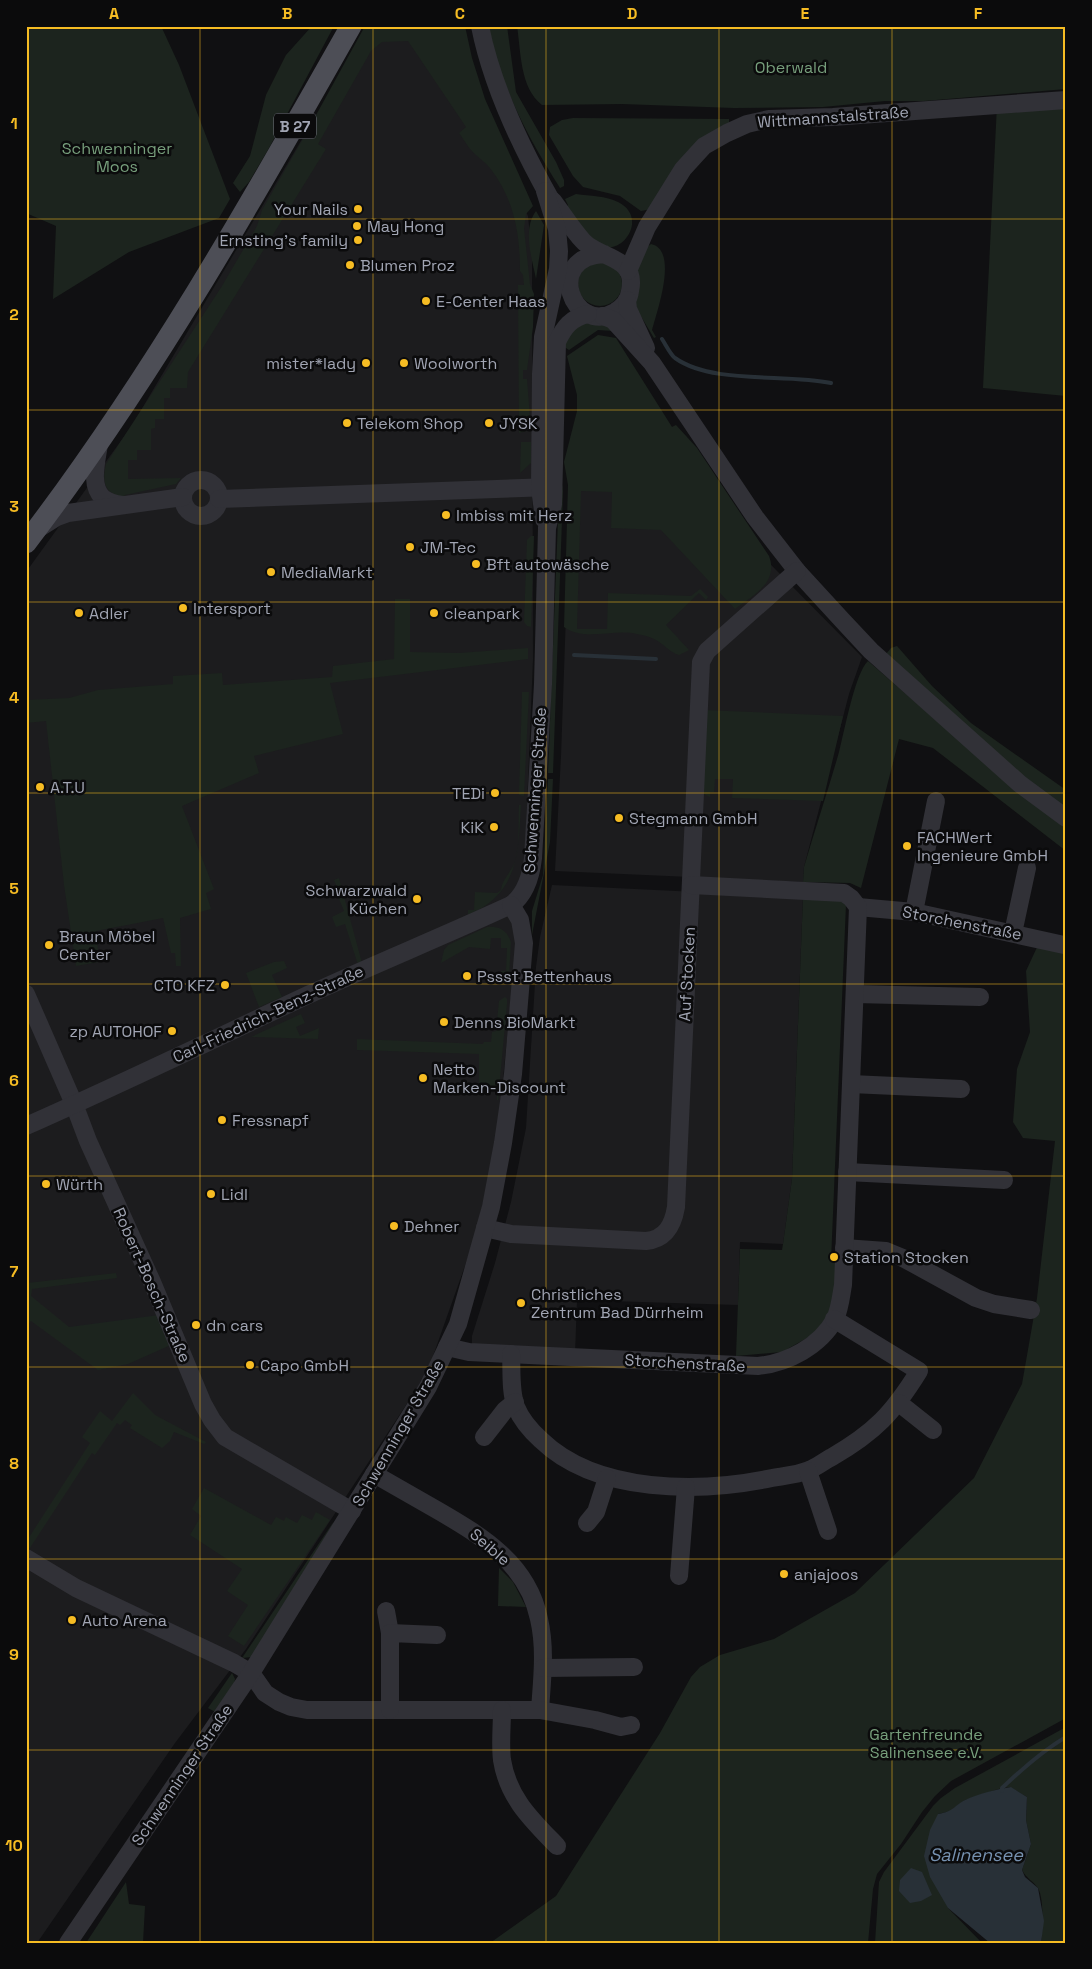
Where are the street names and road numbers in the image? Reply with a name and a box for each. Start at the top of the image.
street label: Wittmannstalstraße [757,101,909,133]
road number: B 27 [274,114,316,138]
street label: Schwenninger Straße [519,706,551,874]
street label: Storchenstraße [900,901,1024,945]
street label: Auf Stocken [674,926,700,1022]
street label: Carl-Friedrich-Benz-Straße [169,960,367,1068]
street label: Robert-Bosch-Straße [108,1204,196,1366]
street label: Storchenstraße [624,1349,746,1377]
street label: Schwenninger Straße [347,1356,449,1510]
street label: Seible [465,1524,515,1570]
street label: Schwenninger Straße [127,1700,237,1850]

